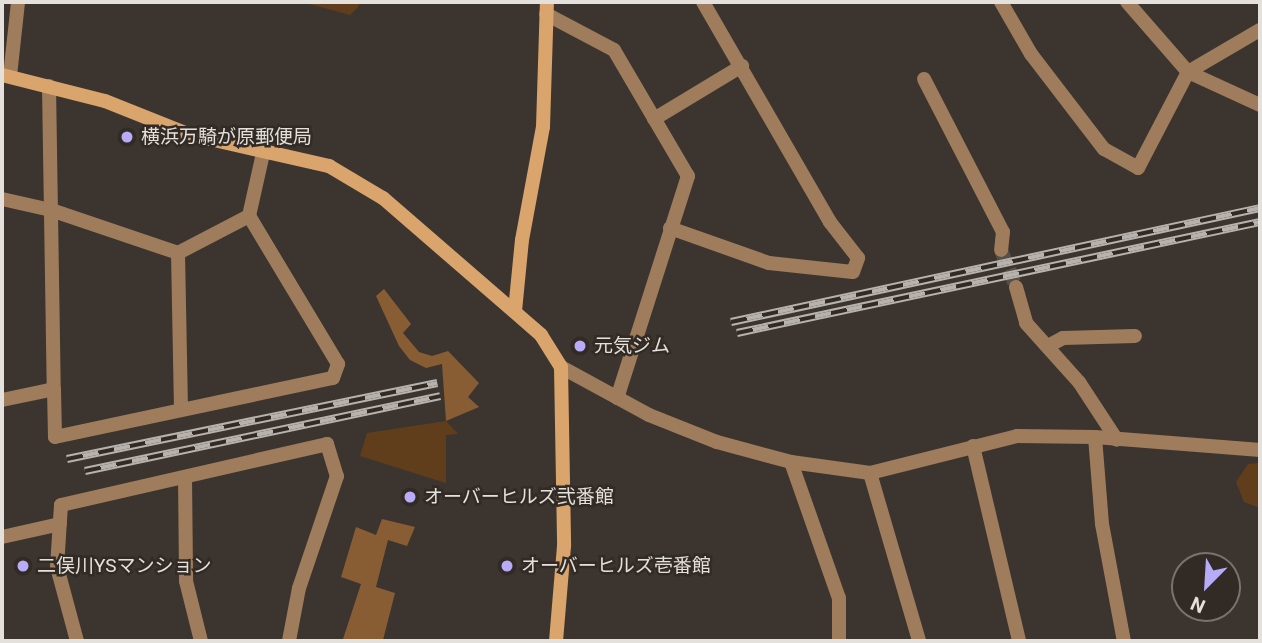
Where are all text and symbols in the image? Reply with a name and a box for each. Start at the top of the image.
place label: 横浜万騎が原郵便局 [141,126,312,148]
marker: 横浜万騎が原郵便局 [119,129,135,145]
place label: 元気ジム [594,335,670,357]
marker: 元気ジム [572,338,588,354]
place label: オーバーヒルズ弐番館 [424,486,614,508]
marker: オーバーヒルズ弐番館 [402,489,418,505]
north arrow [1171,552,1241,622]
place label: 二俣川YSマンション [37,555,212,577]
place label: オーバーヒルズ壱番館 [521,555,711,577]
marker: 二俣川YSマンション [15,558,31,574]
marker: オーバーヒルズ壱番館 [499,558,515,574]
text: N [1187,592,1209,618]

